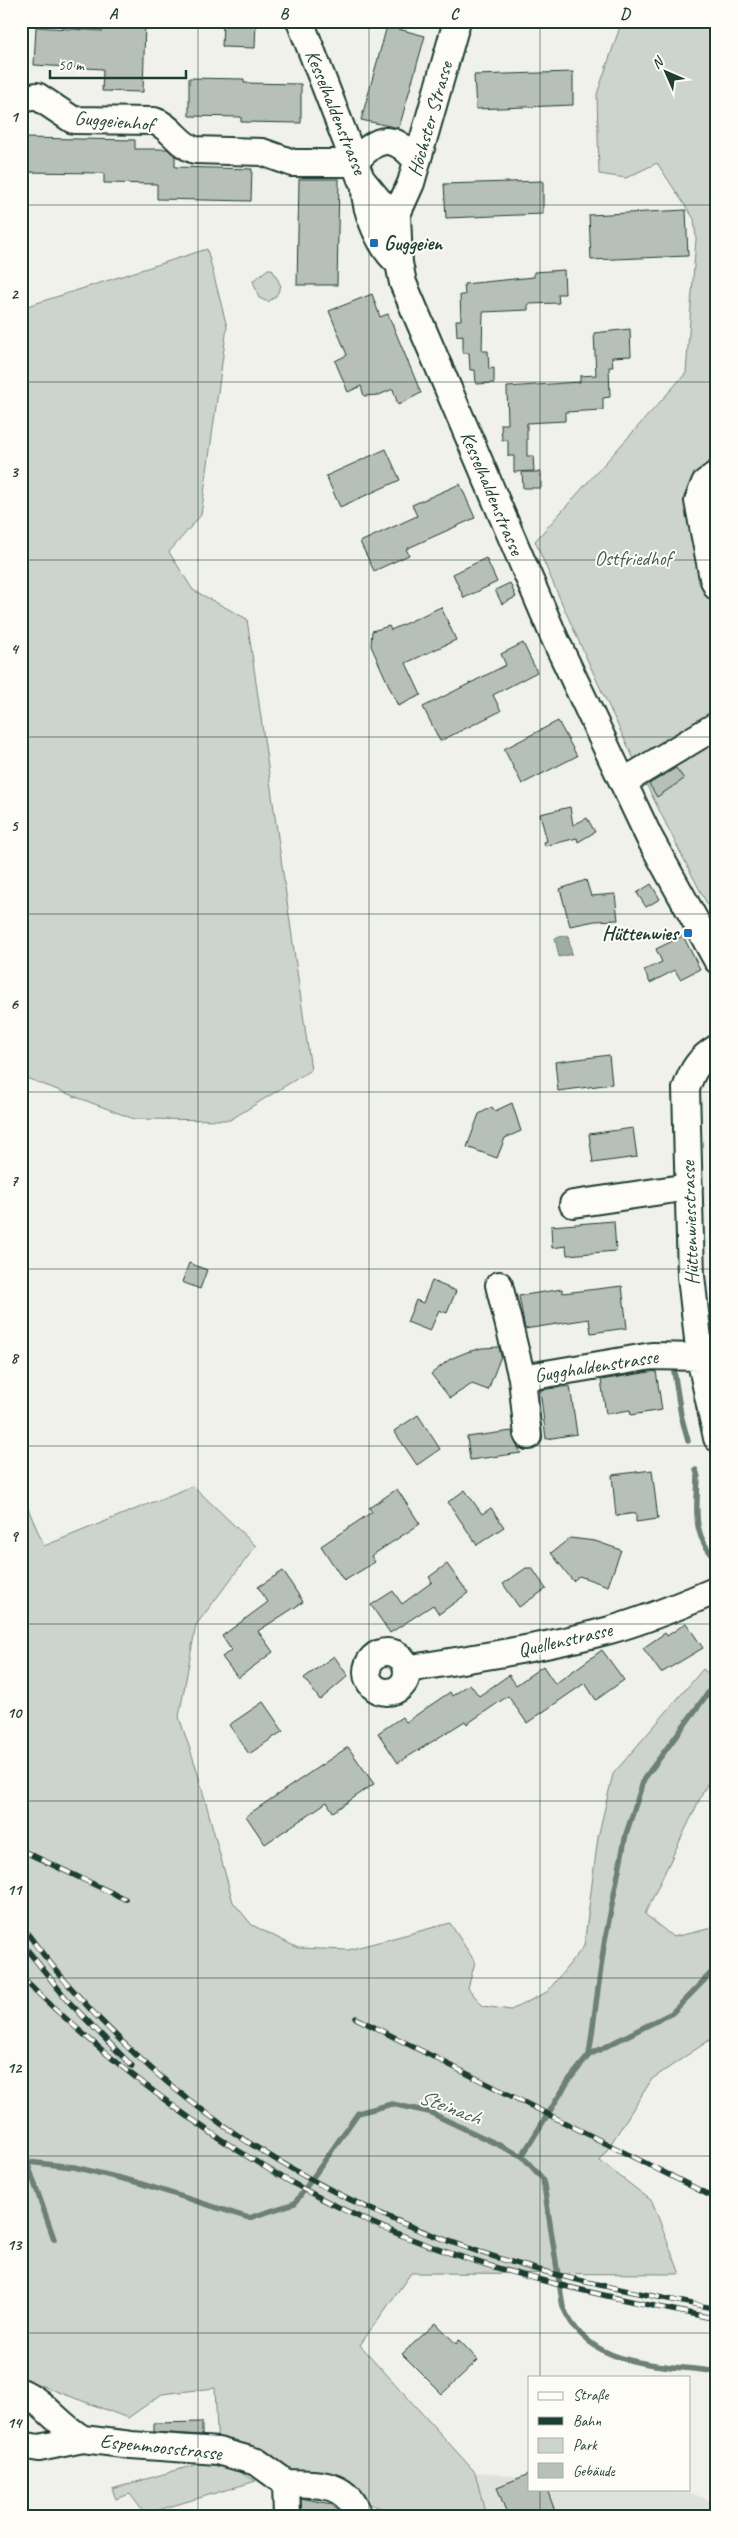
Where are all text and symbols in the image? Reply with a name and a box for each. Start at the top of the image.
text: A [109,4,119,24]
text: B [280,4,290,24]
text: C [450,4,460,24]
text: D [620,4,631,24]
street label: Kesselhaldenstrasse [300,46,373,179]
scale bar [50,48,186,80]
north arrow [640,48,690,98]
text: N [648,52,668,72]
text: 50 m [58,56,85,75]
street label: Höchster Strasse [402,57,459,179]
street label: Guggeienhof [73,105,159,137]
text: 1 [10,107,19,127]
place label: Guggeien [384,231,444,256]
marker: Guggeien [368,237,380,249]
text: 2 [10,284,19,304]
street label: Kesselhaldenstrasse [455,427,530,560]
text: 3 [10,462,19,482]
park label: Ostfriedhof [595,546,676,571]
text: 4 [10,639,19,659]
text: 5 [11,816,20,836]
place label: Hüttenwies [602,921,680,946]
marker: Hüttenwies [682,927,694,939]
text: 6 [10,994,19,1014]
street label: Hüttenwiesstrasse [675,1159,705,1286]
text: 7 [10,1171,19,1191]
street label: Gugghaldenstrasse [532,1344,661,1388]
text: 8 [10,1348,19,1368]
text: 9 [10,1526,19,1546]
street label: Quellenstrasse [516,1617,616,1663]
text: 10 [7,1703,23,1723]
text: 11 [7,1880,23,1900]
text: 12 [7,2058,23,2078]
water label: Steinach [415,2083,487,2131]
text: 13 [7,2235,23,2255]
legend [528,2376,690,2490]
text: Straße [573,2386,609,2405]
text: Bahn [573,2412,601,2431]
text: 14 [7,2413,23,2433]
street label: Espenmoosstrasse [99,2428,225,2466]
text: Park [573,2436,598,2455]
text: Gebäude [573,2462,616,2481]

